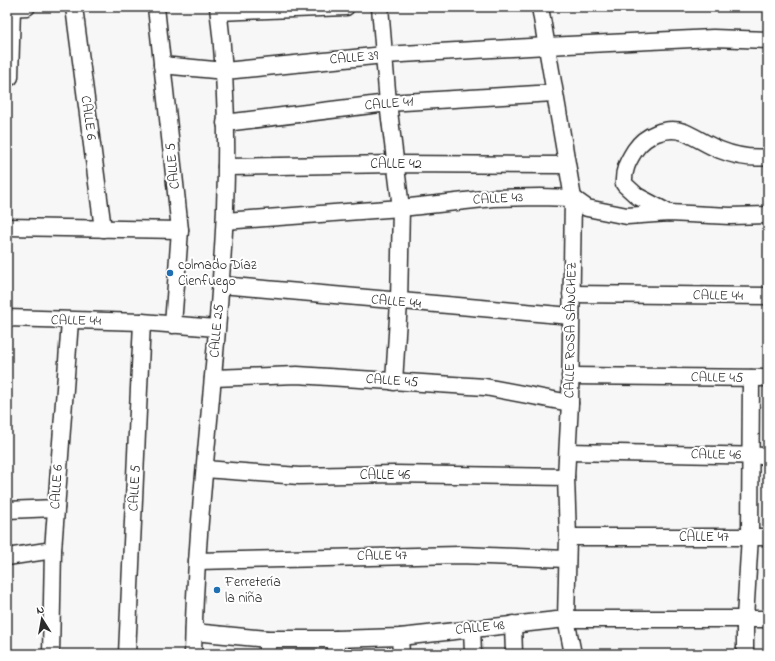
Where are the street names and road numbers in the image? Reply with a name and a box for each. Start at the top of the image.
street label: CALLE 39 [329,45,380,71]
street label: CALLE 41 [364,91,415,117]
street label: CALLE 6 [74,94,102,142]
street label: CALLE 5 [160,142,186,190]
street label: CALLE 42 [370,154,422,175]
street label: CALLE 43 [472,187,524,211]
street label: CALLE ROSA SÁNCHEZ [558,262,583,398]
street label: CALLE 44 [693,285,743,307]
street label: CALLE 44 [370,289,422,315]
street label: CALLE 25 [204,303,230,359]
street label: CALLE 44 [51,310,101,332]
street label: CALLE 45 [691,367,743,389]
street label: CALLE 45 [365,369,419,393]
street label: CALLE 46 [691,444,741,466]
street label: CALLE 6 [45,464,69,510]
street label: CALLE 5 [123,464,147,512]
street label: CALLE 46 [360,465,410,486]
street label: CALLE 47 [679,527,729,548]
street label: CALLE 47 [357,545,407,567]
street label: CALLE 48 [454,615,506,641]

